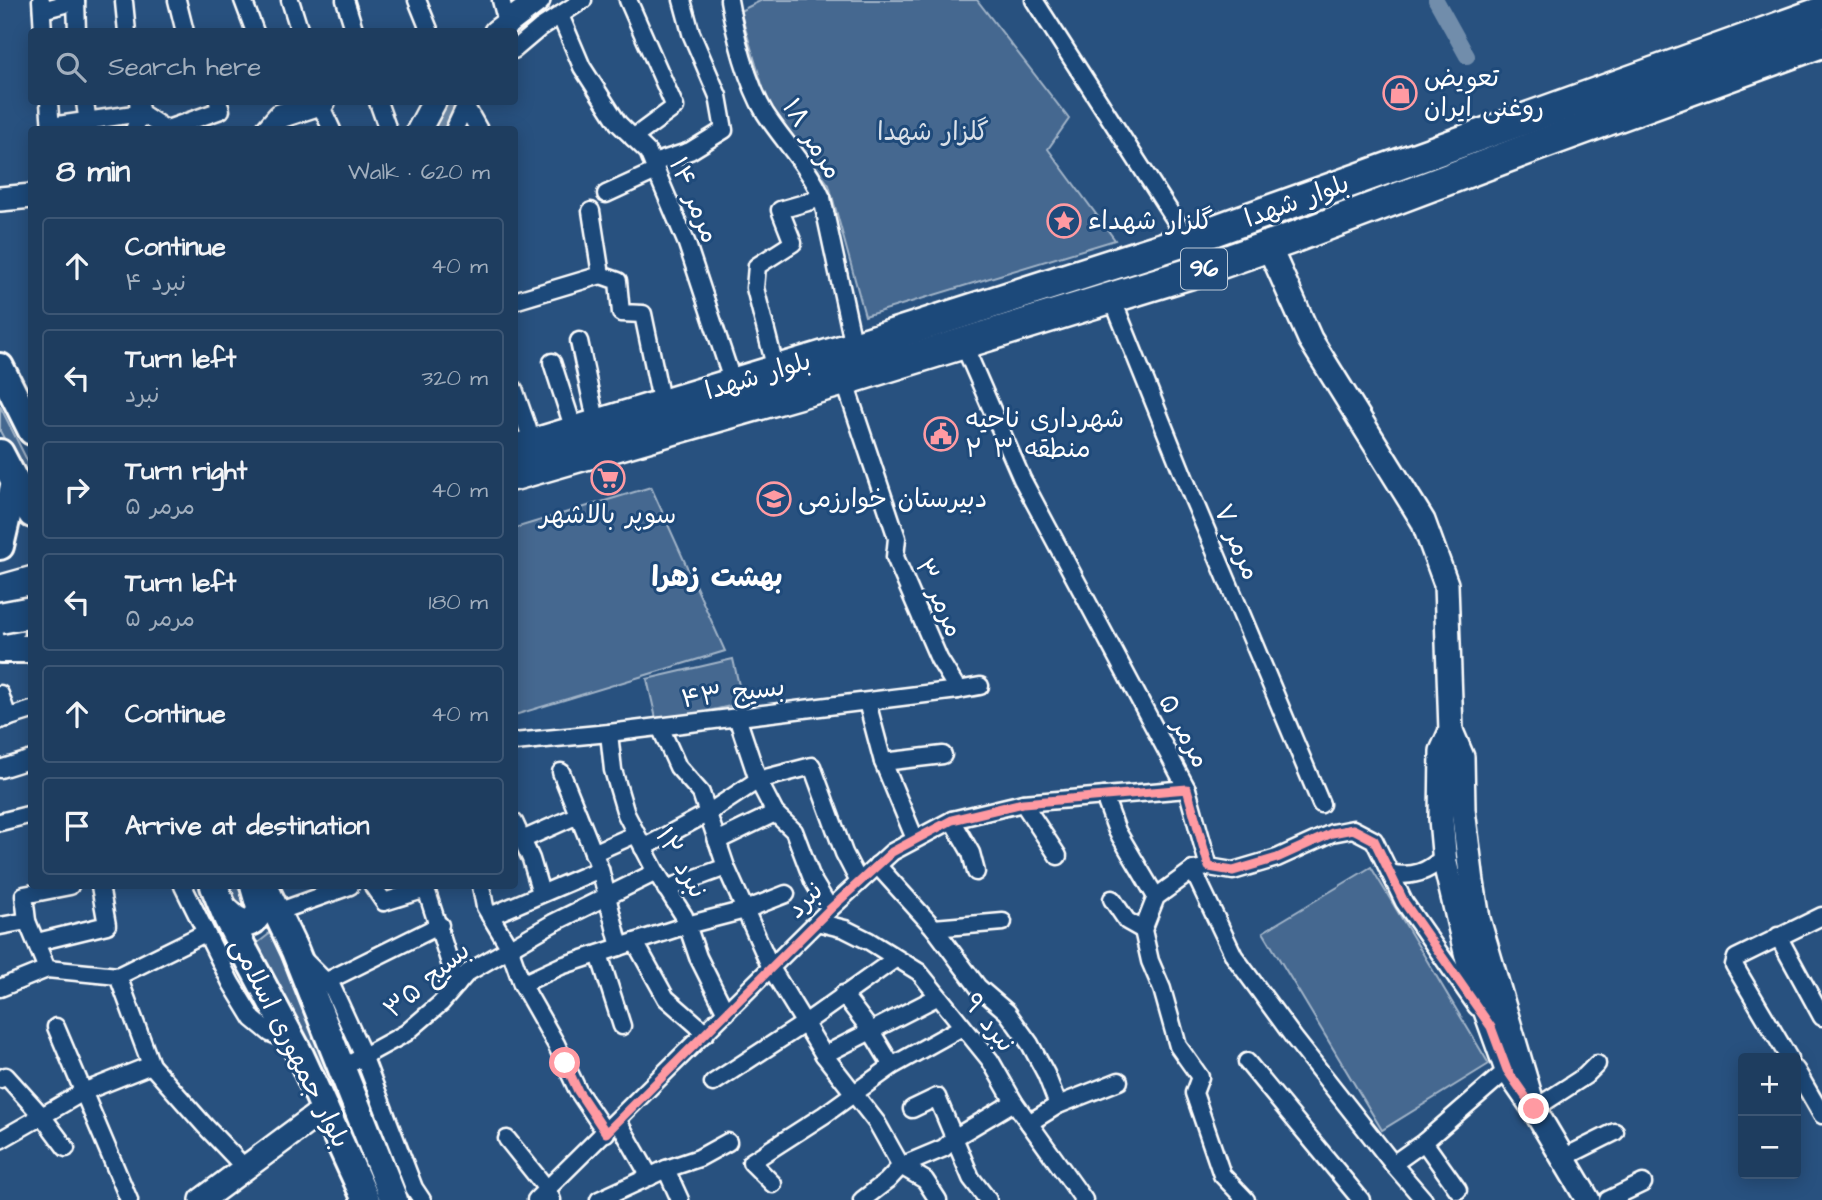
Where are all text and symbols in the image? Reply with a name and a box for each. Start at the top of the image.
search box [28,28,518,105]
icon: search [52,48,90,86]
text: Search here [108,49,261,85]
place label: تعویض روغنی ایران [1424,60,1544,126]
shop icon: تعویض روغنی ایران [1381,74,1419,112]
street label: مرمر ۱۸ [773,92,851,186]
park label: گلزار شهدا [877,114,989,150]
text: 8 min [56,151,130,193]
street label: مرمر ۱۴ [660,152,728,248]
text: Walk · 620 m [348,156,490,188]
street label: بلوار شهدا [1240,165,1354,237]
place icon: گلزار شهداء [1045,202,1083,240]
place label: گلزار شهداء [1088,203,1213,239]
text: Continue [125,229,226,265]
icon: ahead [58,247,96,285]
road number: 96 [1181,248,1227,290]
text: 40 m [431,250,488,282]
text: نبرد ۴ [125,267,186,299]
text: Turn left [125,341,236,377]
street label: بلوار شهدا [701,343,815,409]
icon: left [58,359,96,397]
text: 320 m [422,362,488,394]
text: نبرد [125,379,159,411]
place label: شهرداری ناحیه ۲ منطقه ۳ [965,401,1124,467]
public building icon: شهرداری ناحیه ۲ منطقه ۳ [922,415,960,453]
text: Turn right [125,453,247,489]
supermarket icon: سوپر بالاشهر [589,459,627,497]
icon: right [58,471,96,509]
text: 40 m [431,474,488,506]
school or university icon: دبیرستان خوارزمی [755,480,793,518]
place label: دبیرستان خوارزمی [798,481,987,517]
text: مرمر ۵ [125,491,195,523]
place label: سوپر بالاشهر [538,497,676,533]
street label: مرمر ۷ [1205,498,1269,586]
street label: مرمر ۳ [906,553,972,643]
district label: بهشت زهرا [651,558,783,597]
text: Turn left [125,565,236,601]
icon: left [58,583,96,621]
text: 180 m [429,586,488,618]
text: مرمر ۵ [125,603,195,635]
street label: بسیج ۴۳ [679,669,787,717]
street label: مرمر ۵ [1150,688,1218,774]
icon: ahead [58,695,96,733]
text: Continue [125,696,226,732]
text: 40 m [431,698,488,730]
icon: arrive [58,807,96,845]
text: Arrive at destination [125,808,370,844]
street label: نبرد ۱۲ [646,821,716,905]
street label: نبرد [779,874,831,926]
street label: بلوار جمهوری اسلامی [221,932,359,1154]
street label: بسیج ۳۵ [376,933,478,1027]
street label: نبرد ۹ [955,986,1023,1060]
route start [549,1047,580,1078]
map controls [1738,1053,1801,1179]
button: + [1738,1053,1801,1116]
route end [1518,1093,1549,1124]
button: − [1738,1116,1801,1179]

